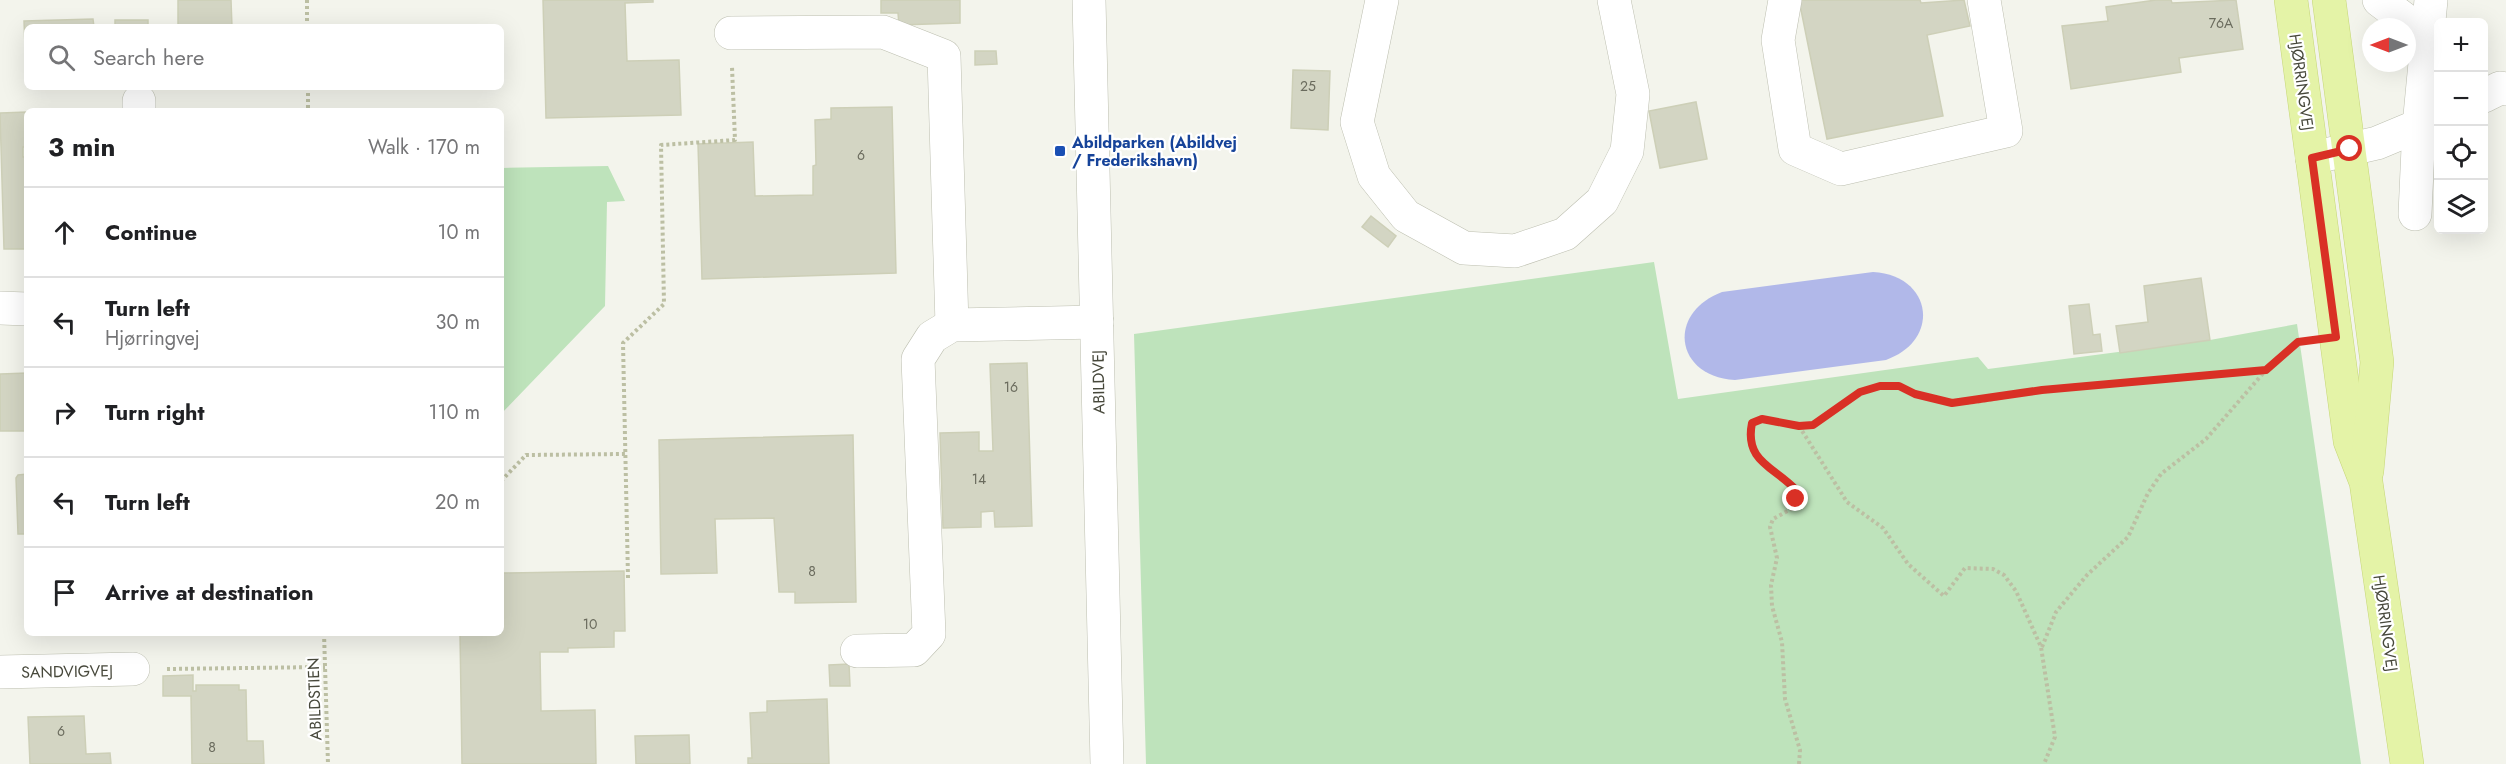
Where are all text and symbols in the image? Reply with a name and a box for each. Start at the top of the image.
house number: 76A [2209,13,2234,33]
north arrow [2362,18,2416,72]
map controls [2434,18,2488,234]
button: + [2434,18,2488,72]
search box [24,24,504,90]
street label: HJØRRINGVEJ [2283,32,2320,132]
icon: search [45,41,78,74]
text: Search here [93,41,204,73]
button: − [2434,72,2488,126]
house number: 25 [1300,76,1316,96]
button: locate [2434,126,2488,180]
text: 3 min [48,128,115,166]
place label: Abildparken (Abildvej / Frederikshavn) [1071,131,1237,172]
text: Walk · 170 m [368,133,480,162]
route start [2336,135,2362,161]
marker: Abildparken (Abildvej / Frederikshavn) [1053,144,1067,158]
house number: 6 [857,145,865,165]
button: layers [2434,180,2488,234]
icon: ahead [48,216,81,249]
text: Continue [105,216,197,248]
text: 10 m [437,218,480,247]
text: Turn left [105,292,190,324]
icon: left [48,306,81,339]
text: 30 m [435,308,480,337]
text: Hjørringvej [105,324,200,353]
street label: ABILDVEJ [1086,350,1111,414]
house number: 16 [1004,377,1018,397]
icon: right [48,396,81,429]
text: Turn right [105,396,205,428]
text: 110 m [428,398,480,427]
house number: 14 [972,469,986,489]
route end [1782,485,1808,511]
icon: left [48,486,81,519]
text: Turn left [105,486,190,518]
text: 20 m [435,488,480,517]
house number: 8 [808,561,816,581]
street label: HJØRRINGVEJ [2367,573,2404,673]
icon: arrive [48,576,81,609]
text: Arrive at destination [105,576,314,608]
house number: 10 [583,614,597,634]
street label: ABILDSTIEN [302,657,327,741]
street label: SANDVIGVEJ [21,659,113,684]
house number: 6 [57,721,65,741]
house number: 8 [208,737,216,757]

